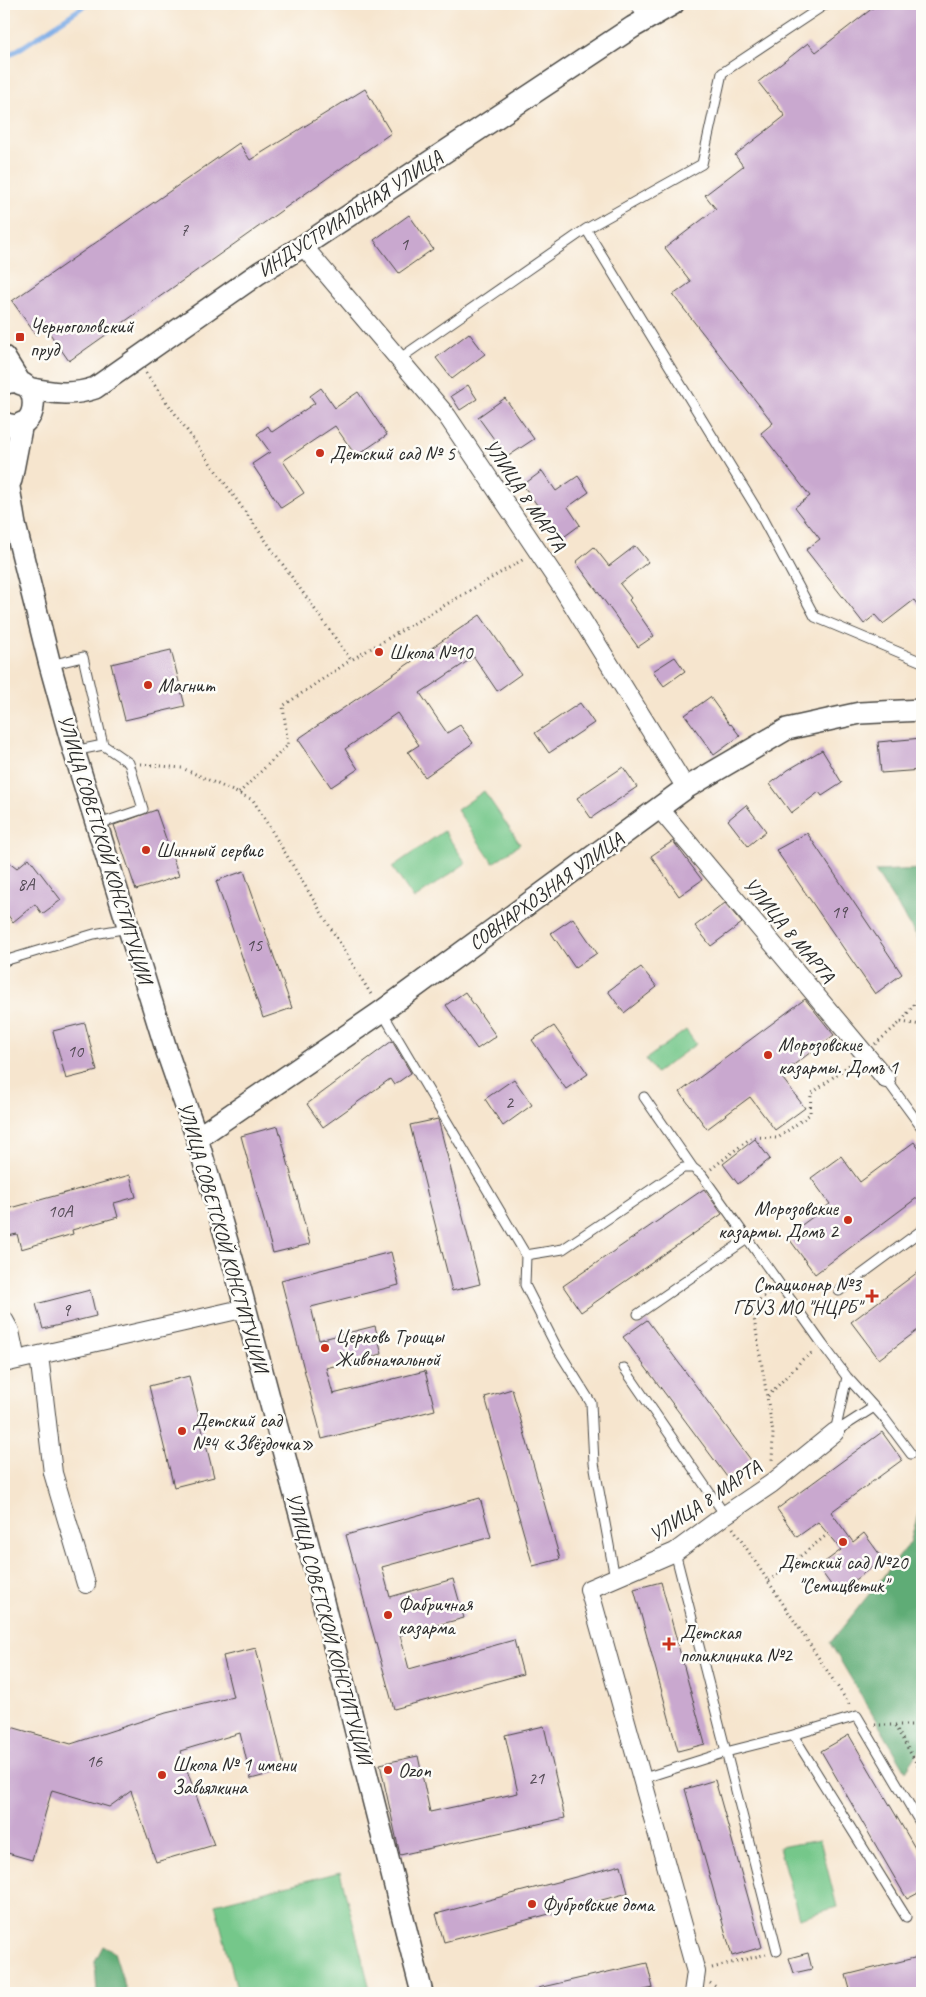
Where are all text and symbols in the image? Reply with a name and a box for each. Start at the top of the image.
street label: ИНДУСТРИАЛЬНАЯ УЛИЦА [253,144,448,283]
house number: 7 [180,219,189,241]
house number: 1 [400,233,409,255]
place label: Черноголовский пруд [30,314,135,362]
marker: Черноголовский пруд [14,331,26,343]
street label: УЛИЦА 8 МАРТА [478,434,572,556]
place label: Детский сад № 5 [330,441,456,466]
marker: Детский сад № 5 [314,447,326,459]
place label: Школа №10 [389,640,474,665]
marker: Школа №10 [373,646,385,658]
place label: Магнит [158,673,216,698]
marker: Магнит [142,679,154,691]
street label: УЛИЦА СОВЕТСКОЙ КОНСТИТУЦИИ [52,712,159,990]
street label: СОВНАРХОЗНАЯ УЛИЦА [464,826,629,955]
place label: Шинный сервис [156,838,264,863]
marker: Шинный сервис [140,844,152,856]
street label: УЛИЦА 8 МАРТА [738,872,841,988]
house number: 8А [17,873,36,895]
house number: 19 [831,901,849,923]
house number: 15 [246,934,263,956]
place label: Морозовские казармы. Домъ 1 [778,1032,899,1080]
house number: 10 [67,1040,85,1062]
marker: Морозовские казармы. Домъ 1 [762,1049,774,1061]
house number: 2 [505,1091,515,1113]
street label: УЛИЦА СОВЕТСКОЙ КОНСТИТУЦИИ [172,1099,275,1378]
place label: Морозовские казармы. Домъ 2 [718,1196,840,1244]
house number: 10А [47,1200,74,1222]
marker: Морозовские казармы. Домъ 2 [842,1214,854,1226]
place label: Стационар №3 ГБУЗ МО "НЦРБ" [733,1272,865,1320]
marker: Стационар №3 ГБУЗ МО "НЦРБ" [865,1289,879,1303]
house number: 9 [62,1299,72,1321]
place label: Церковь Троицы Живоначальной [335,1324,445,1372]
marker: Церковь Троицы Живоначальной [319,1342,331,1354]
place label: Детский сад №4 «Звёздочка» [192,1408,314,1457]
marker: Детский сад №4 «Звёздочка» [176,1425,188,1437]
street label: УЛИЦА 8 МАРТА [644,1454,766,1548]
street label: УЛИЦА СОВЕТСКОЙ КОНСТИТУЦИИ [281,1490,378,1770]
marker: Детский сад №20 "Семицветик" [837,1536,849,1548]
place label: Детский сад №20 "Семицветик" [778,1550,910,1598]
place label: Фабричная казарма [398,1592,473,1640]
marker: Фабричная казарма [382,1609,394,1621]
place label: Детская поликлиника №2 [680,1620,794,1668]
marker: Детская поликлиника №2 [662,1637,676,1651]
house number: 16 [86,1750,103,1772]
place label: Школа № 1 имени Завьялкина [172,1752,298,1800]
place label: Ozon [398,1758,432,1783]
marker: Ozon [382,1764,394,1776]
house number: 21 [528,1767,545,1789]
marker: Школа № 1 имени Завьялкина [156,1769,168,1781]
place label: Фубровские дома [542,1892,656,1917]
marker: Фубровские дома [526,1898,538,1910]

